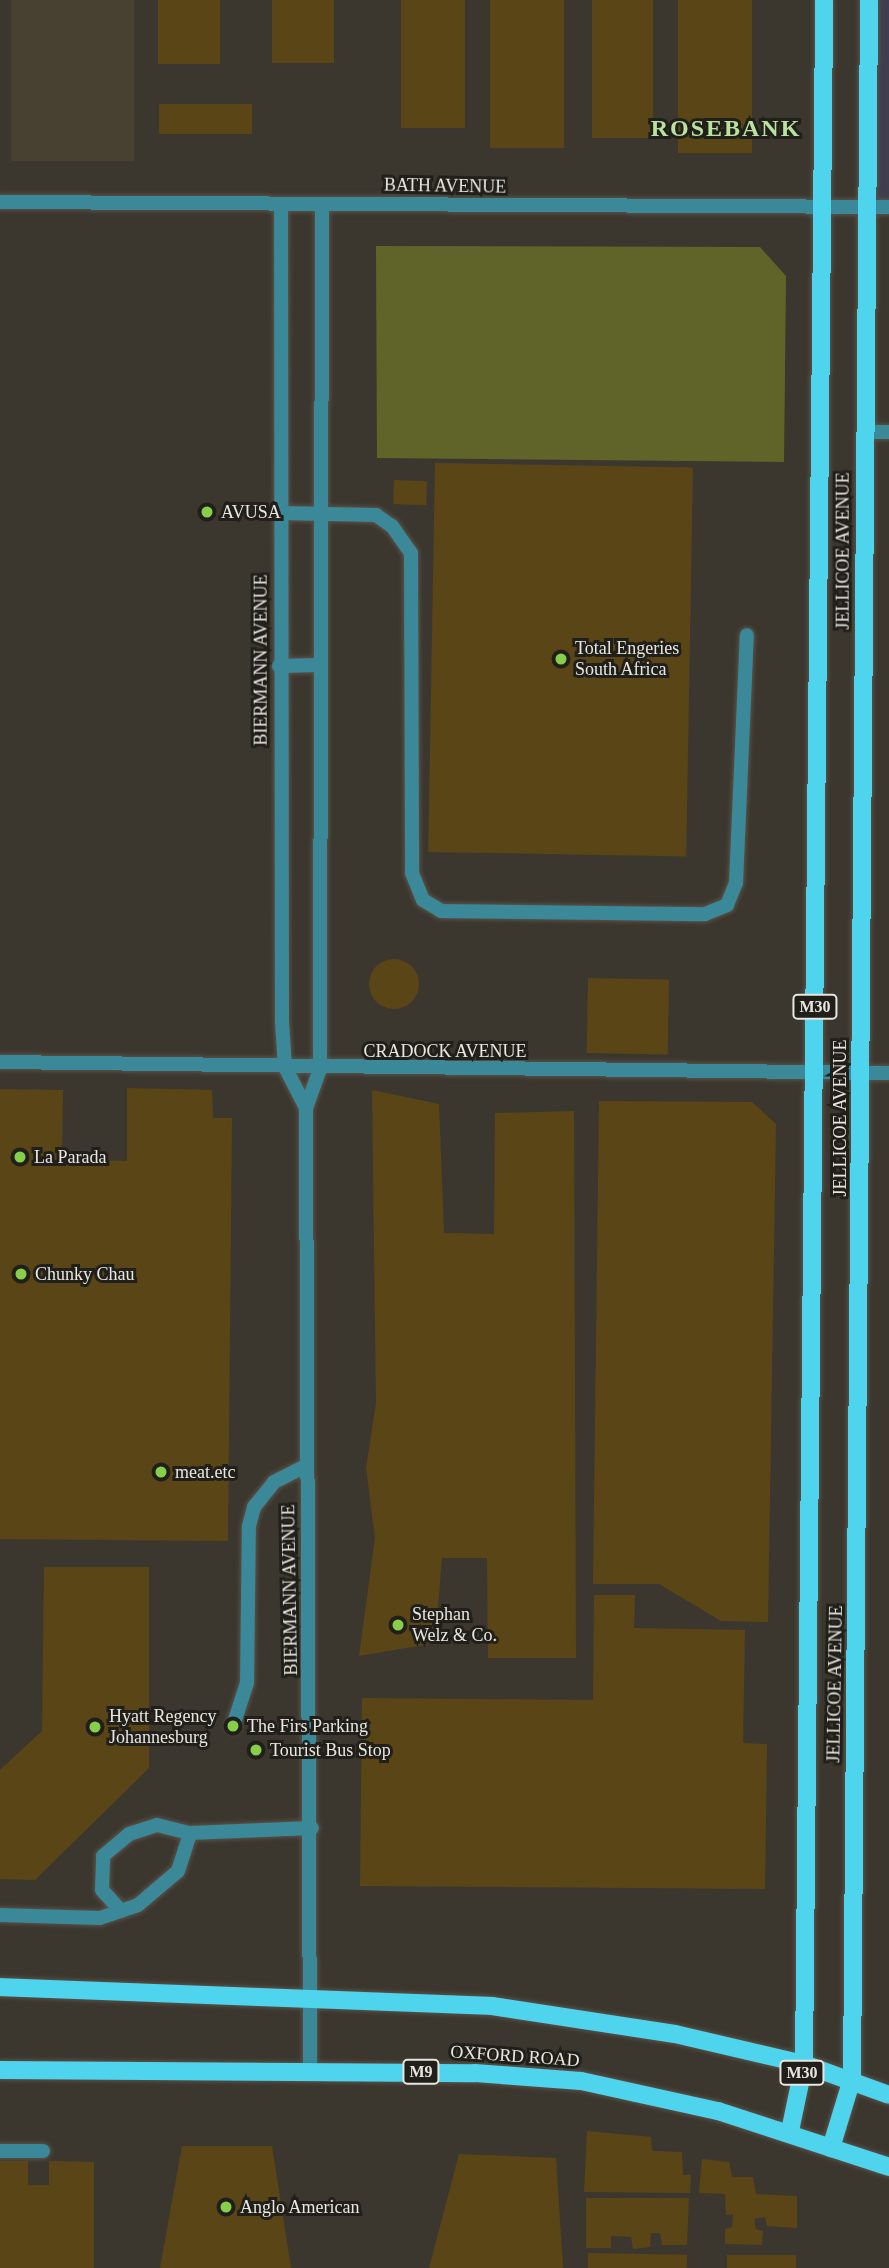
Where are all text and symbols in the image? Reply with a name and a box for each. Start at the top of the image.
district label: ROSEBANK [652,115,800,143]
street label: BATH AVENUE [383,174,507,198]
street label: JELLICOE AVENUE [832,472,854,630]
place label: AVUSA [221,501,281,523]
marker: AVUSA [199,504,215,520]
street label: BIERMANN AVENUE [250,574,272,746]
place label: Total Engeries South Africa [575,638,679,680]
marker: Total Engeries South Africa [553,651,569,667]
road number: M30 [792,995,838,1020]
street label: JELLICOE AVENUE [829,1039,851,1197]
street label: CRADOCK AVENUE [363,1040,527,1062]
place label: La Parada [34,1146,106,1168]
marker: La Parada [12,1149,28,1165]
place label: Chunky Chau [35,1263,135,1285]
marker: Chunky Chau [13,1266,29,1282]
place label: meat.etc [175,1461,235,1483]
marker: meat.etc [153,1464,169,1480]
street label: BIERMANN AVENUE [278,1504,302,1676]
place label: Stephan Welz & Co. [412,1604,497,1646]
street label: JELLICOE AVENUE [823,1605,847,1763]
marker: Stephan Welz & Co. [390,1617,406,1633]
place label: Hyatt Regency Johannesburg [109,1706,216,1748]
place label: The Firs Parking [247,1715,368,1737]
marker: The Firs Parking [225,1718,241,1734]
marker: Hyatt Regency Johannesburg [87,1719,103,1735]
place label: Tourist Bus Stop [270,1739,391,1761]
marker: Tourist Bus Stop [248,1742,264,1758]
street label: OXFORD ROAD [450,2041,580,2071]
road number: M9 [402,2060,440,2084]
road number: M30 [779,2060,825,2086]
place label: Anglo American [240,2196,360,2218]
marker: Anglo American [218,2199,234,2215]

